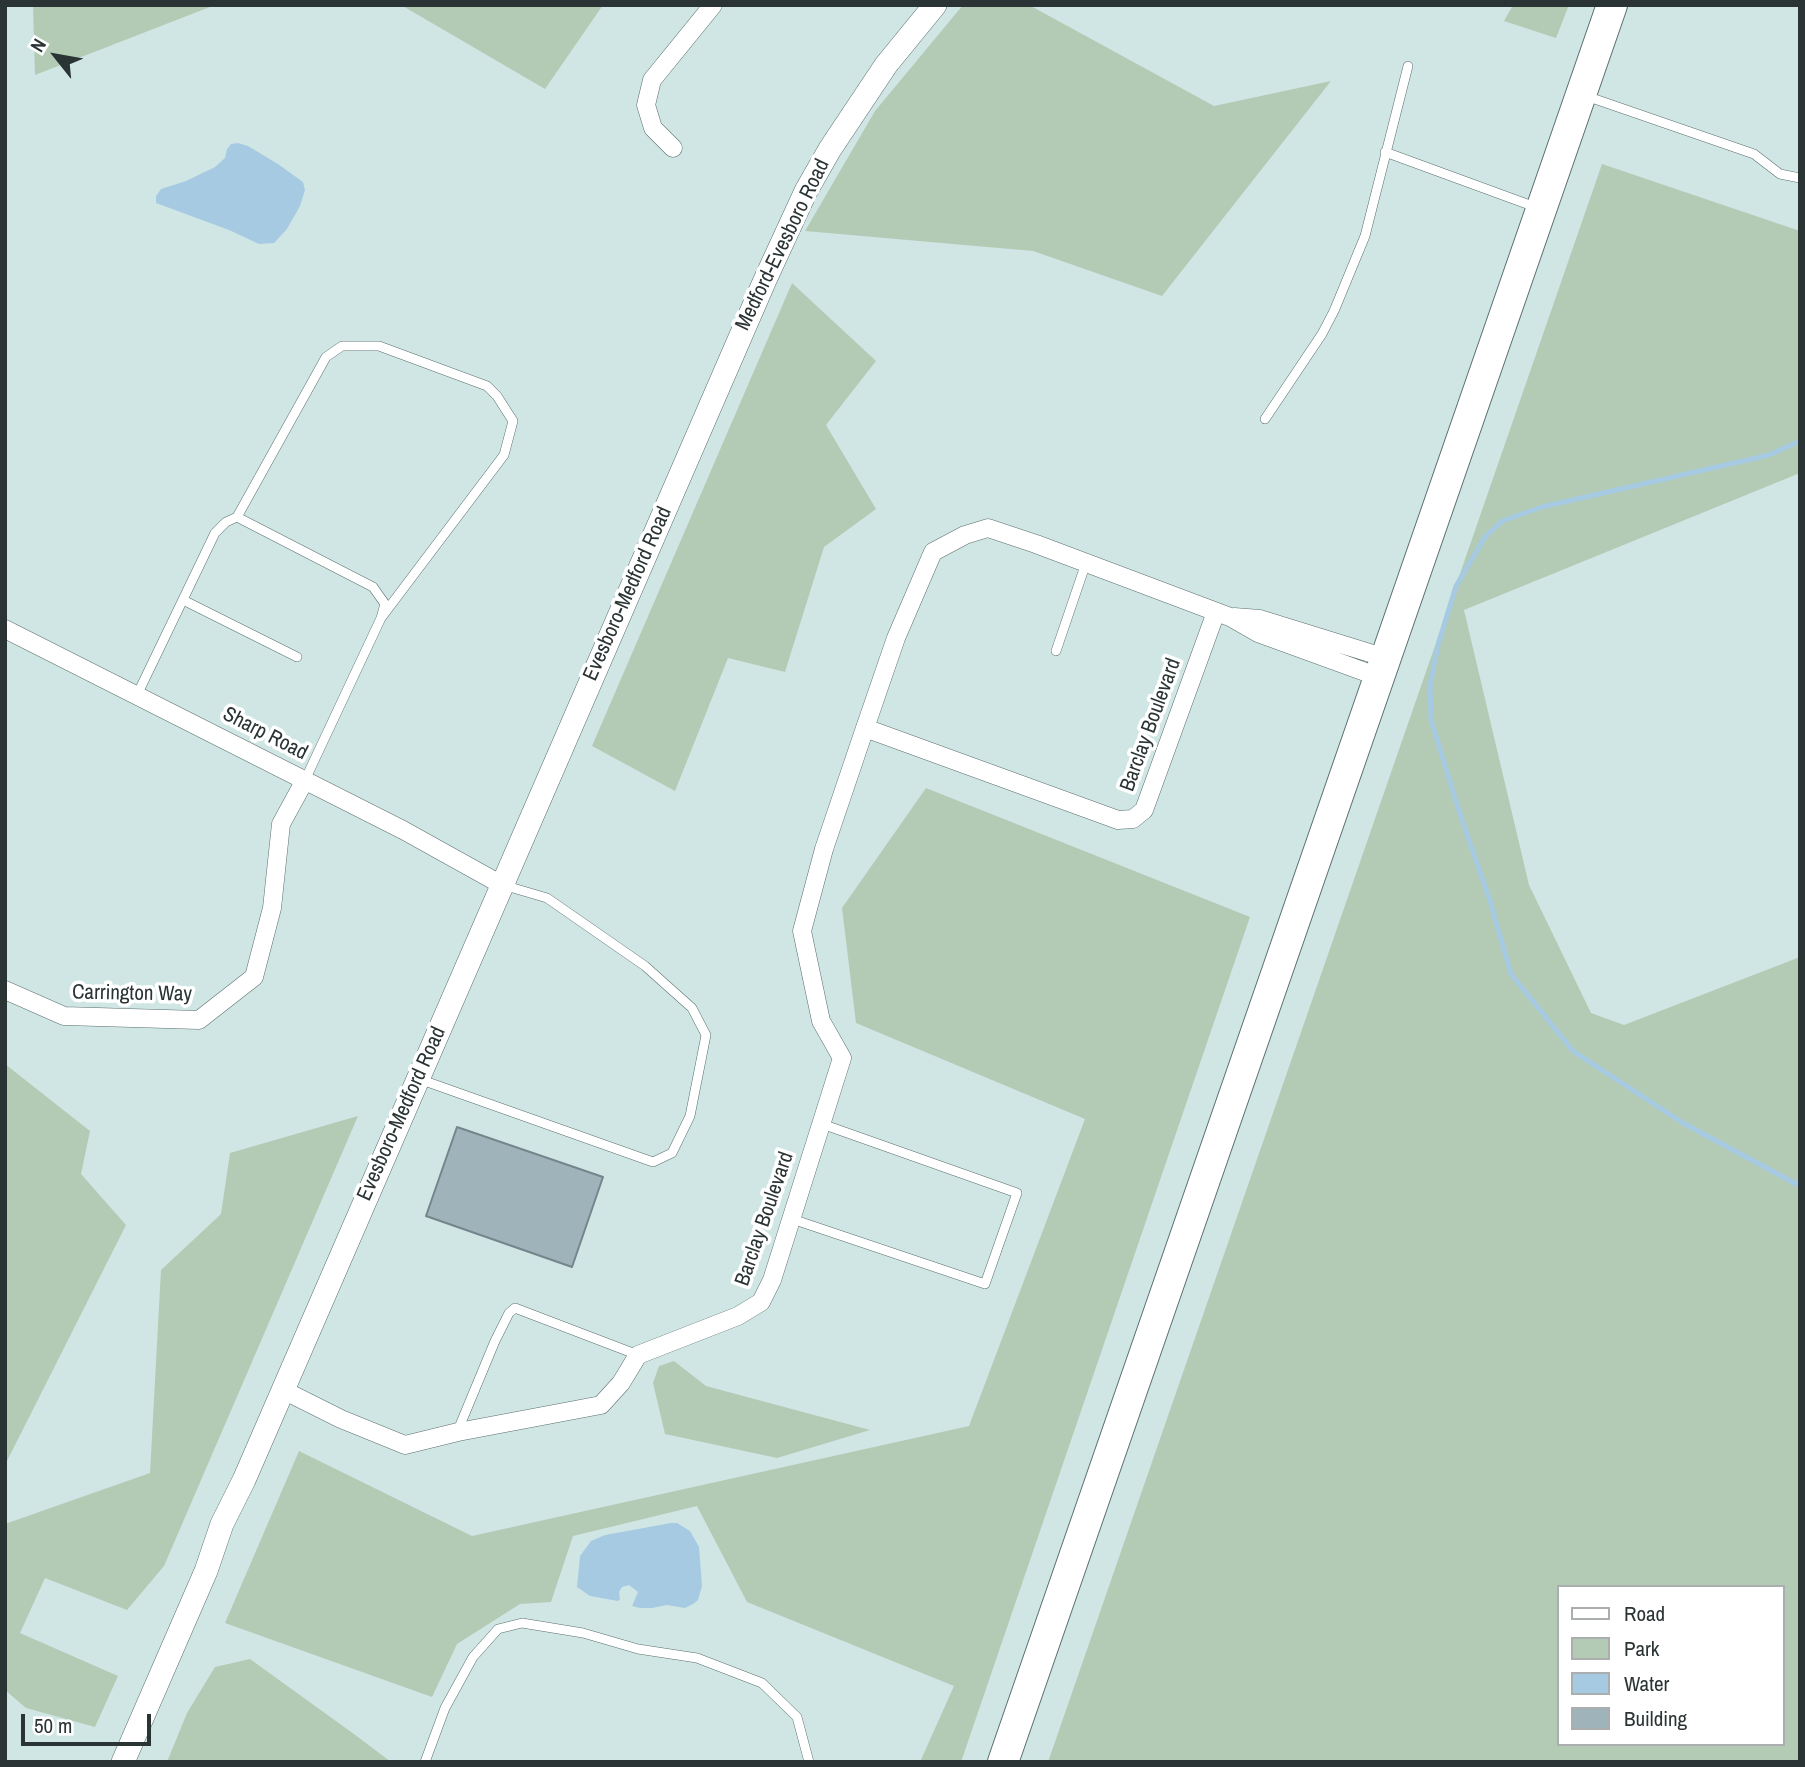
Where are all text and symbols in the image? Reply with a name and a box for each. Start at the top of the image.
north arrow [21,21,91,91]
text: N [24,34,52,57]
street label: Medford-Evesboro Road [731,155,835,335]
street label: Evesboro-Medford Road [578,503,678,685]
street label: Barclay Boulevard [1115,655,1187,795]
street label: Sharp Road [218,702,312,766]
street label: Carrington Way [72,980,192,1008]
street label: Evesboro-Medford Road [352,1023,452,1205]
street label: Barclay Boulevard [730,1149,800,1289]
legend [1556,1585,1784,1746]
text: Road [1624,1599,1665,1628]
text: Park [1624,1634,1659,1663]
text: Water [1624,1669,1669,1698]
scale bar [24,1700,154,1744]
text: Building [1624,1704,1687,1733]
text: 50 m [34,1711,72,1740]

